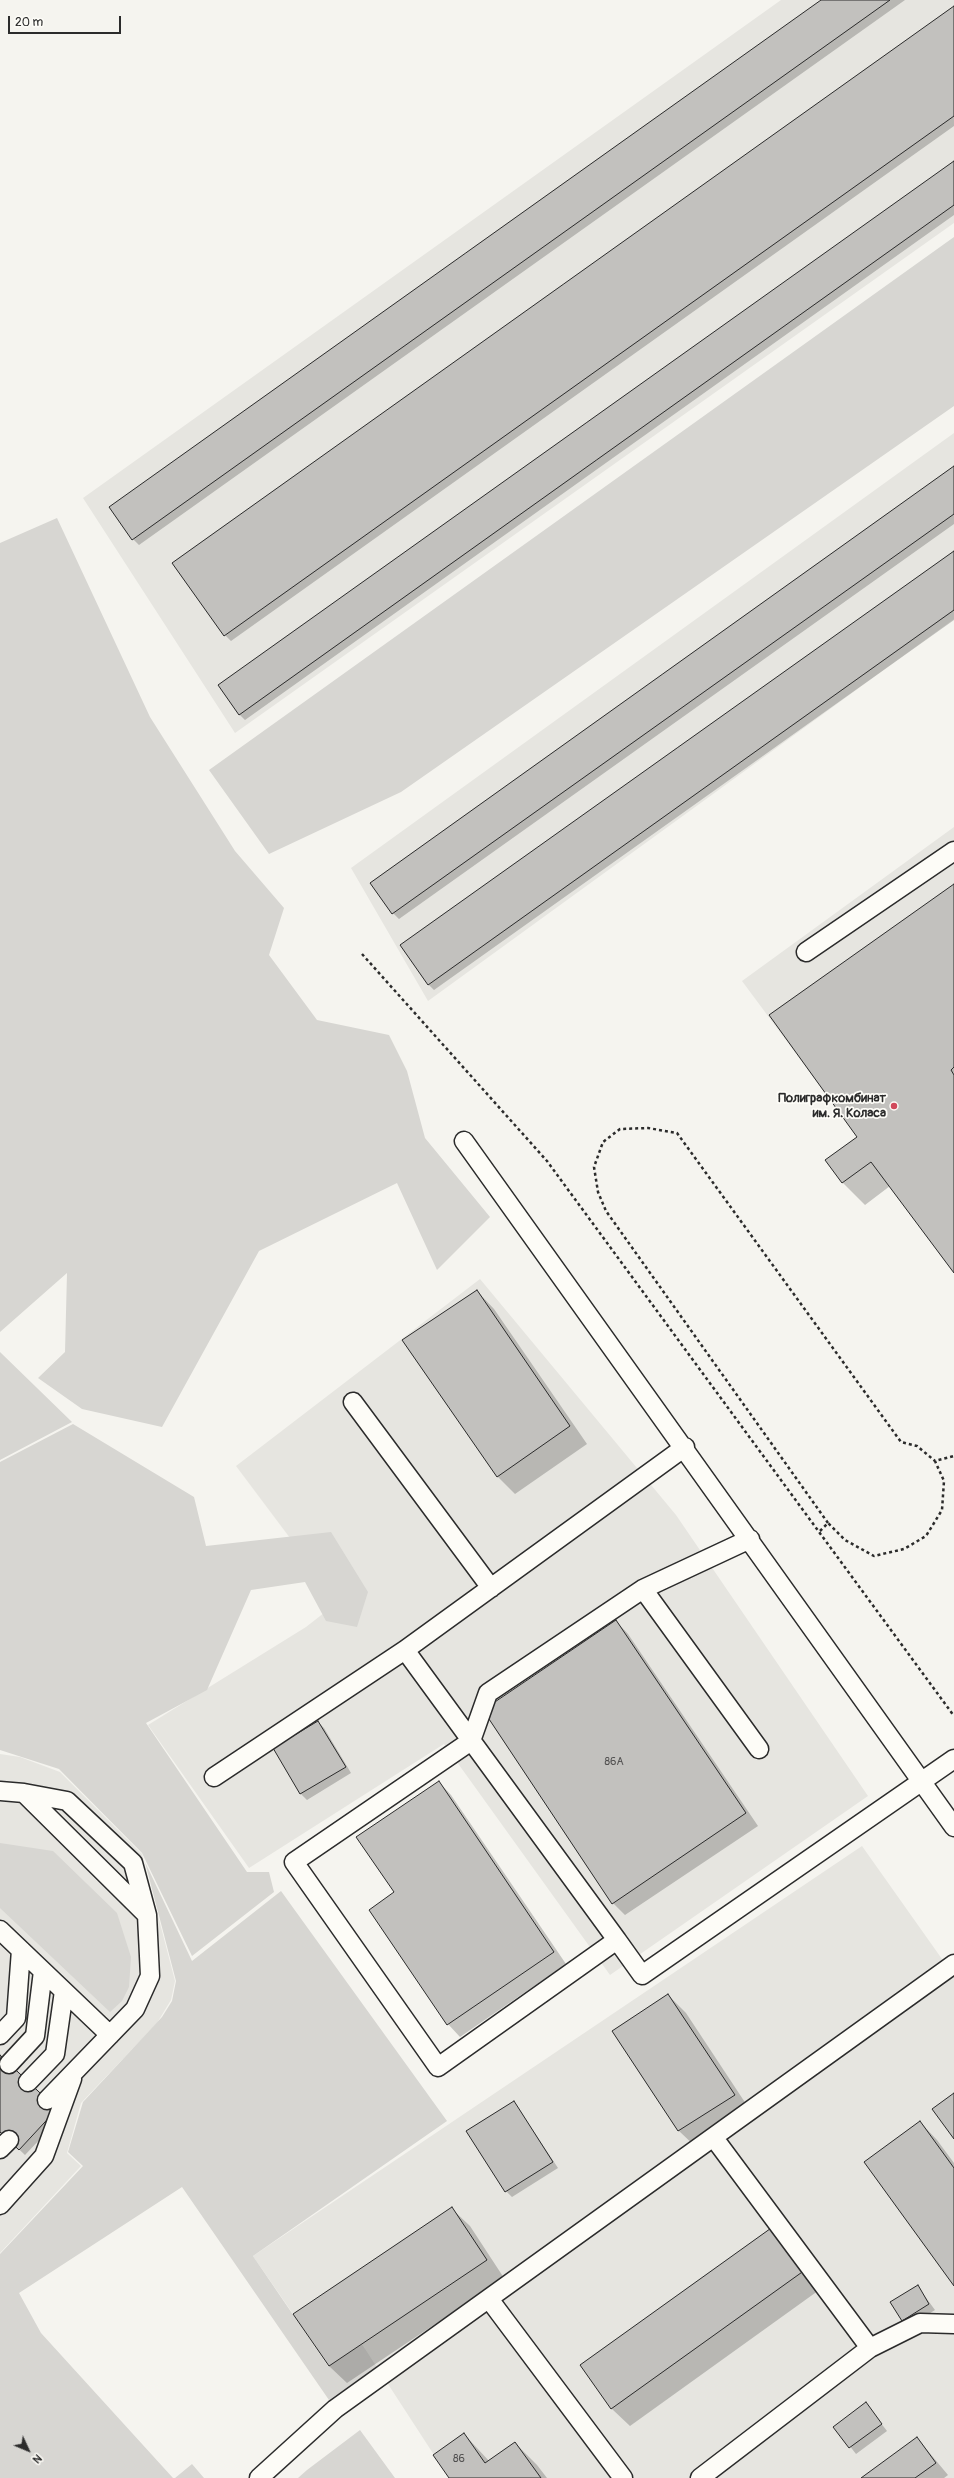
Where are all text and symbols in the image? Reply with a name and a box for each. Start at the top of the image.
scale bar [10,8,123,34]
text: 20 m [15,15,43,30]
place label: Полиграфкомбинат им. Я. Коласа [778,1091,886,1122]
marker: Полиграфкомбинат им. Я. Коласа [889,1101,899,1111]
house number: 86А [604,1755,624,1769]
north arrow [8,2430,48,2470]
text: N [30,2451,44,2466]
house number: 86 [453,2452,465,2466]

